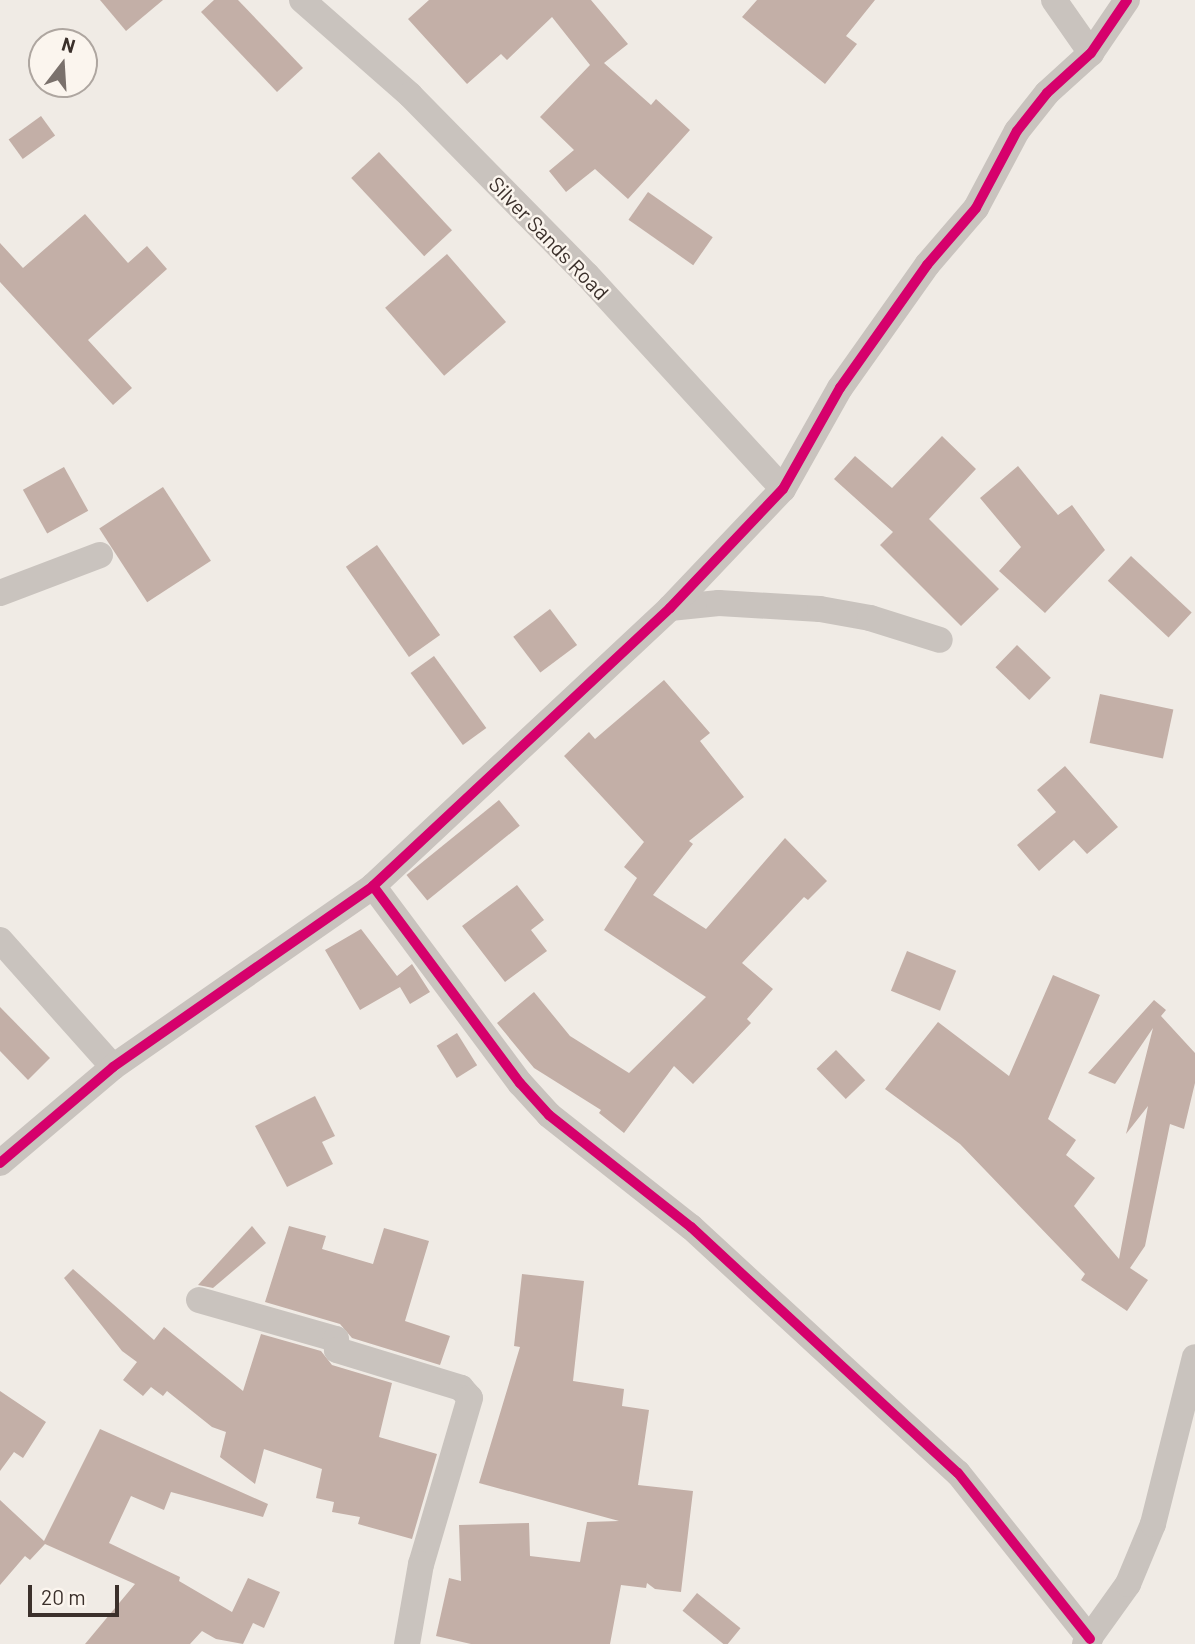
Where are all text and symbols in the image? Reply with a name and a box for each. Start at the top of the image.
north arrow [28,28,98,98]
text: N [59,32,78,57]
street label: Silver Sands Road [484,171,614,305]
scale bar [32,1570,122,1614]
text: 20 m [41,1584,86,1609]

